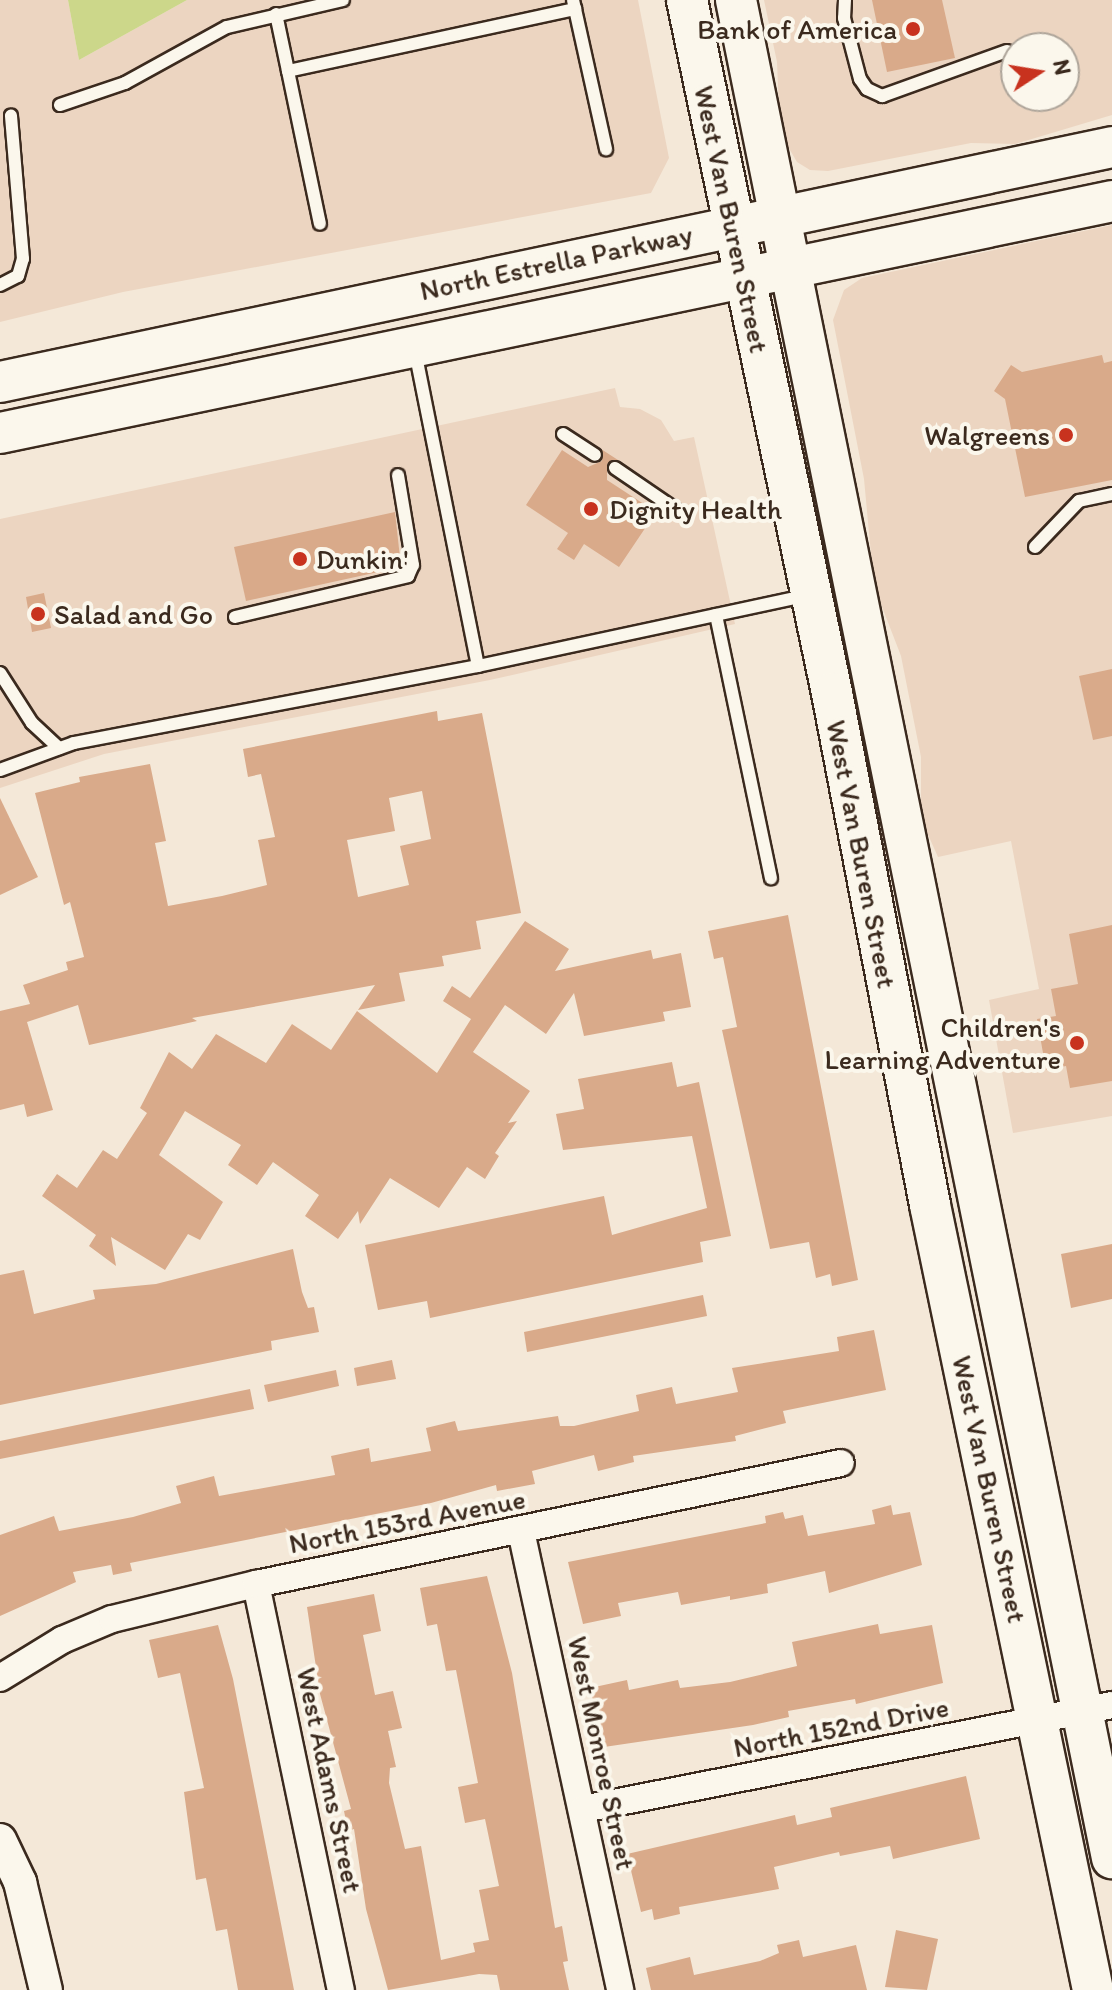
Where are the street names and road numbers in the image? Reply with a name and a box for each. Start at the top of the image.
street label: West Van Buren Street [687,83,777,355]
street label: North Estrella Parkway [418,217,694,307]
street label: West Van Buren Street [820,718,904,990]
street label: West Van Buren Street [945,1353,1035,1625]
street label: North 153rd Avenue [287,1482,527,1560]
street label: West Monroe Street [561,1634,643,1872]
street label: West Adams Street [290,1665,370,1895]
street label: North 152nd Drive [730,1690,952,1764]

